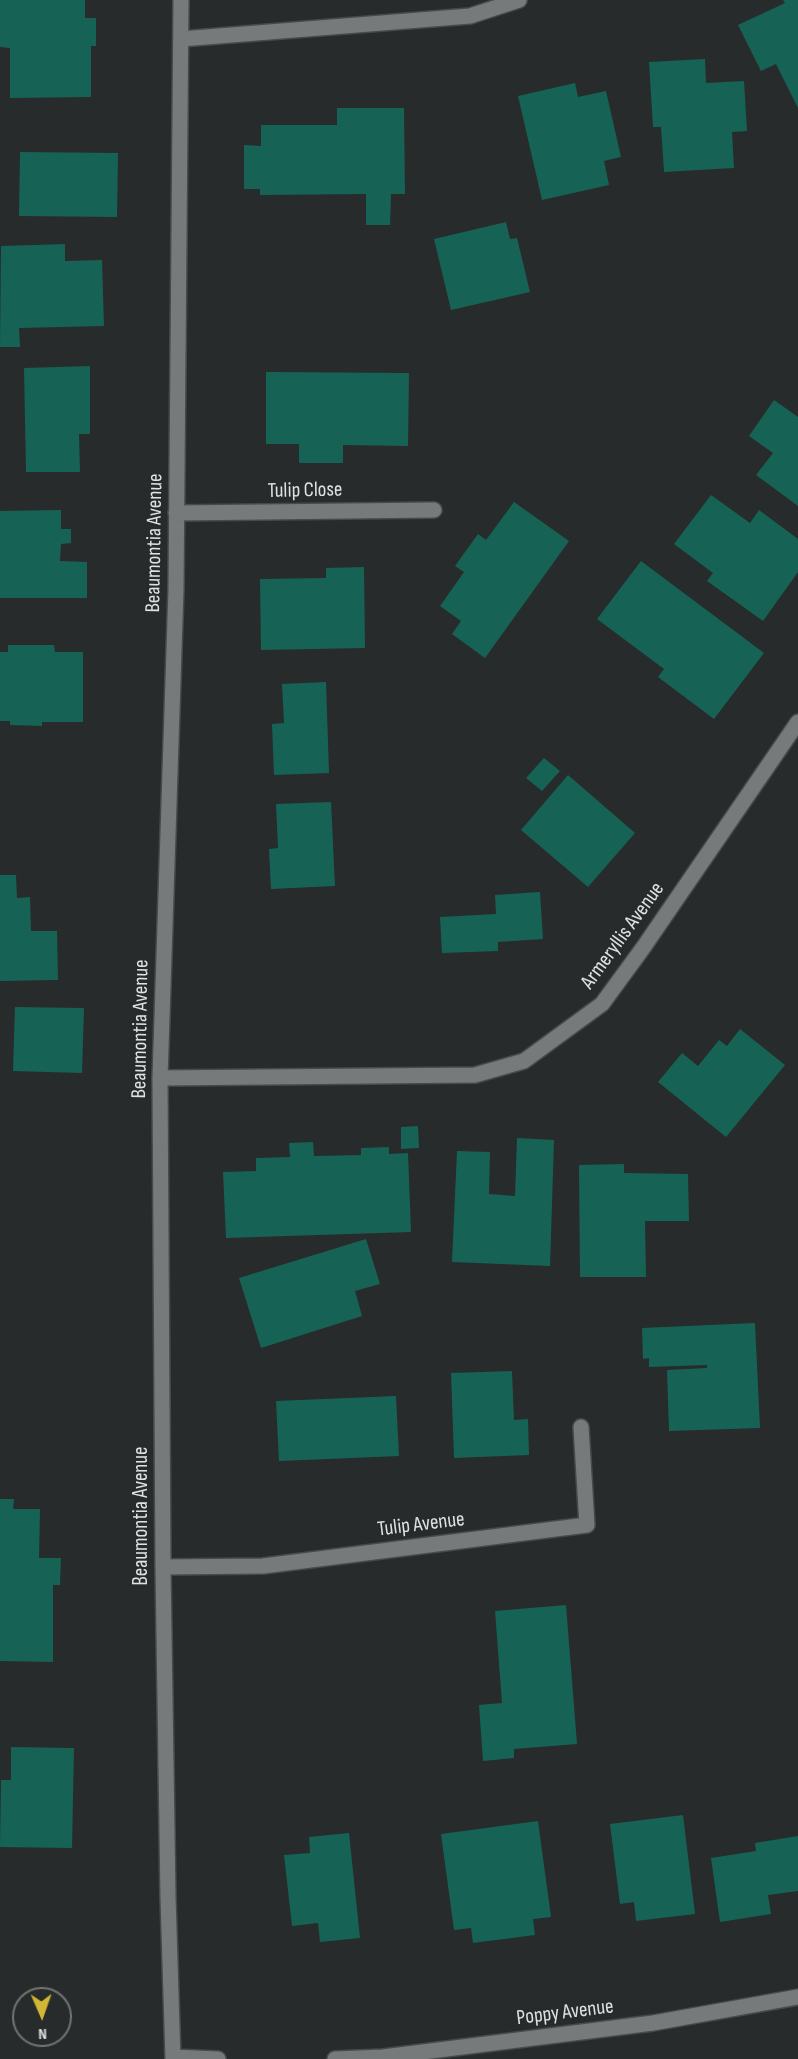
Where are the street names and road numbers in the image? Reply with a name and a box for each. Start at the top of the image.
street label: Beaumontia Avenue [141,473,169,613]
street label: Tulip Close [267,478,343,504]
street label: Armeryllis Avenue [576,878,670,994]
street label: Beaumontia Avenue [127,959,155,1099]
street label: Beaumontia Avenue [129,1446,155,1586]
street label: Tulip Avenue [376,1507,466,1543]
street label: Poppy Avenue [515,1995,615,2031]

